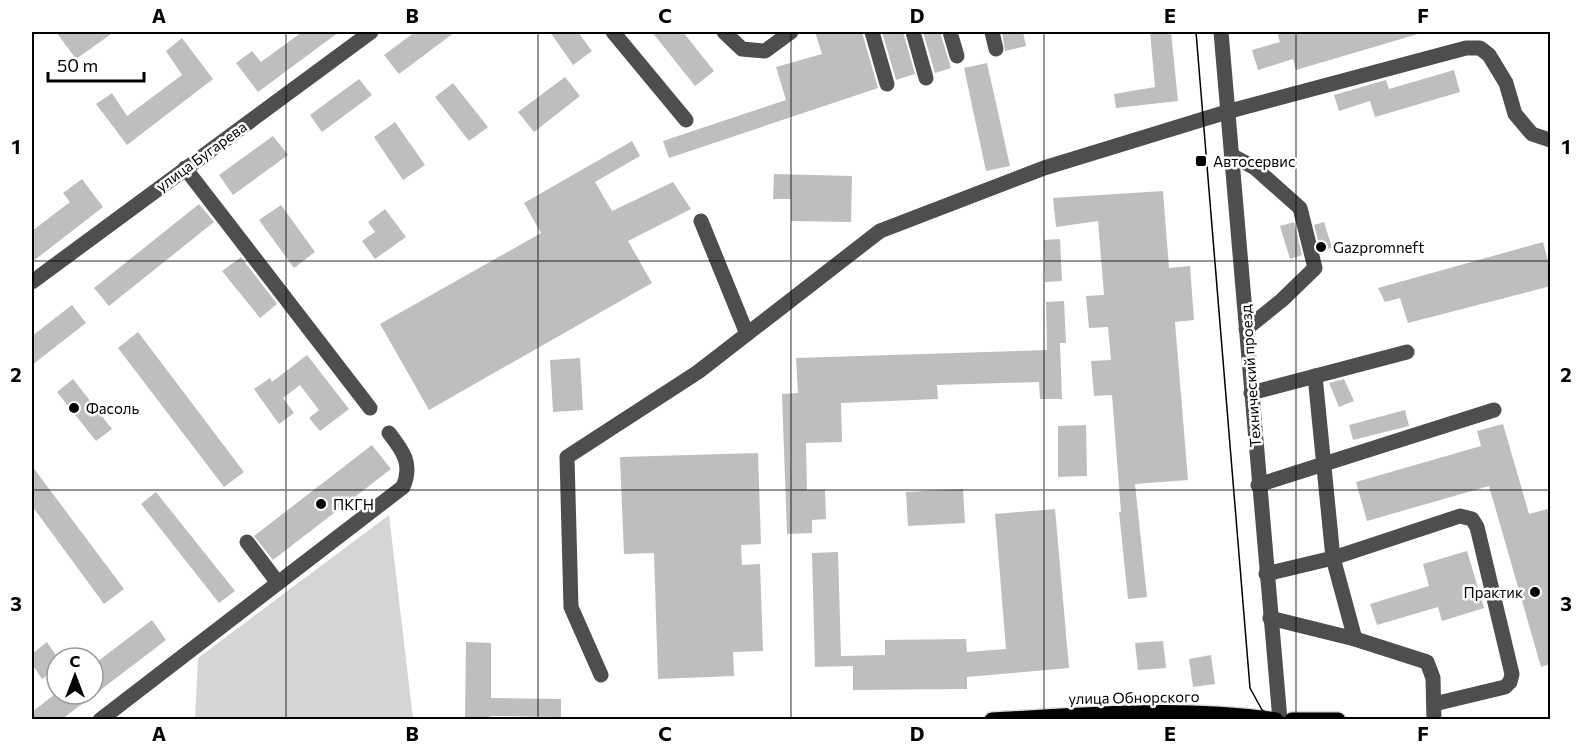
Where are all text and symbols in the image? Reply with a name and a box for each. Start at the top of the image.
text: A [152,3,166,27]
text: B [405,3,419,27]
text: C [658,3,672,27]
text: D [910,3,924,27]
text: E [1164,3,1176,27]
text: F [1417,3,1429,27]
scale bar [48,45,144,83]
text: 50 m [57,54,98,76]
street label: улица Бугарева [152,117,250,195]
text: 1 [11,134,21,158]
text: 1 [1561,134,1571,158]
place label: Автосервис [1213,152,1295,170]
marker: Автосервис [1194,154,1208,168]
place label: Gazpromneft [1333,238,1424,256]
marker: Gazpromneft [1314,240,1328,254]
street label: Технический проезд [1236,304,1264,448]
text: 2 [10,362,22,386]
text: 2 [1560,362,1572,386]
place label: Фасоль [86,399,140,417]
marker: Фасоль [67,401,81,415]
place label: ПКГН [333,495,374,513]
marker: ПКГН [314,497,328,511]
place label: Практик [1464,583,1523,601]
marker: Практик [1528,585,1542,599]
text: 3 [10,591,22,615]
text: 3 [1560,591,1572,615]
north arrow [45,646,105,706]
text: С [70,651,81,670]
street label: улица Обнорского [1068,687,1200,707]
text: A [152,721,166,745]
text: B [405,721,419,745]
text: C [658,721,672,745]
text: D [910,721,924,745]
text: E [1164,721,1176,745]
text: F [1417,721,1429,745]

